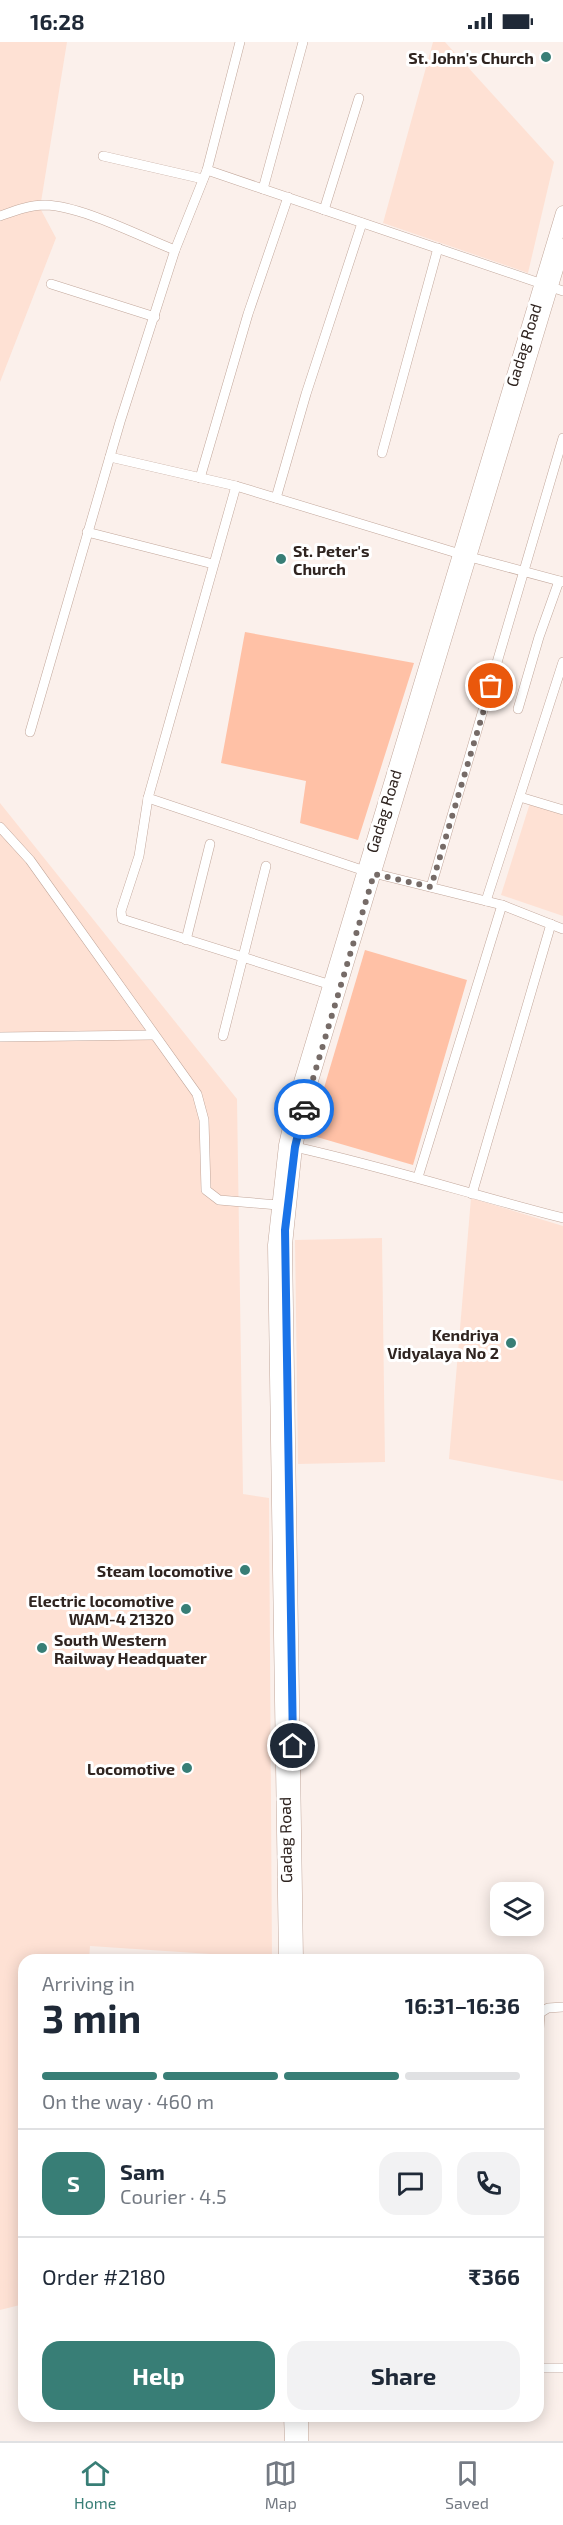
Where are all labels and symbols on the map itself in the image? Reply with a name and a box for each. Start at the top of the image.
place label: St. John's Church [408,48,534,67]
marker: St. John's Church [539,50,553,64]
street label: Gadag Road [501,301,545,389]
place label: St. Peter's Church [293,541,369,578]
marker: St. Peter's Church [274,552,288,566]
pin [465,660,516,711]
street label: Gadag Road [361,767,405,855]
courier [274,1079,334,1139]
place label: Kendriya Vidyalaya No 2 [387,1325,499,1363]
marker: Kendriya Vidyalaya No 2 [504,1336,518,1350]
place label: Steam locomotive [97,1561,233,1580]
marker: Steam locomotive [238,1563,252,1577]
place label: Electric locomotive WAM-4 21320 [28,1591,174,1628]
marker: Electric locomotive WAM-4 21320 [179,1602,193,1616]
place label: South Western Railway Headquater [54,1630,207,1668]
marker: South Western Railway Headquater [35,1641,49,1655]
pin [267,1720,318,1771]
place label: Locomotive [87,1759,175,1778]
marker: Locomotive [180,1761,194,1775]
street label: Gadag Road [275,1797,295,1883]

